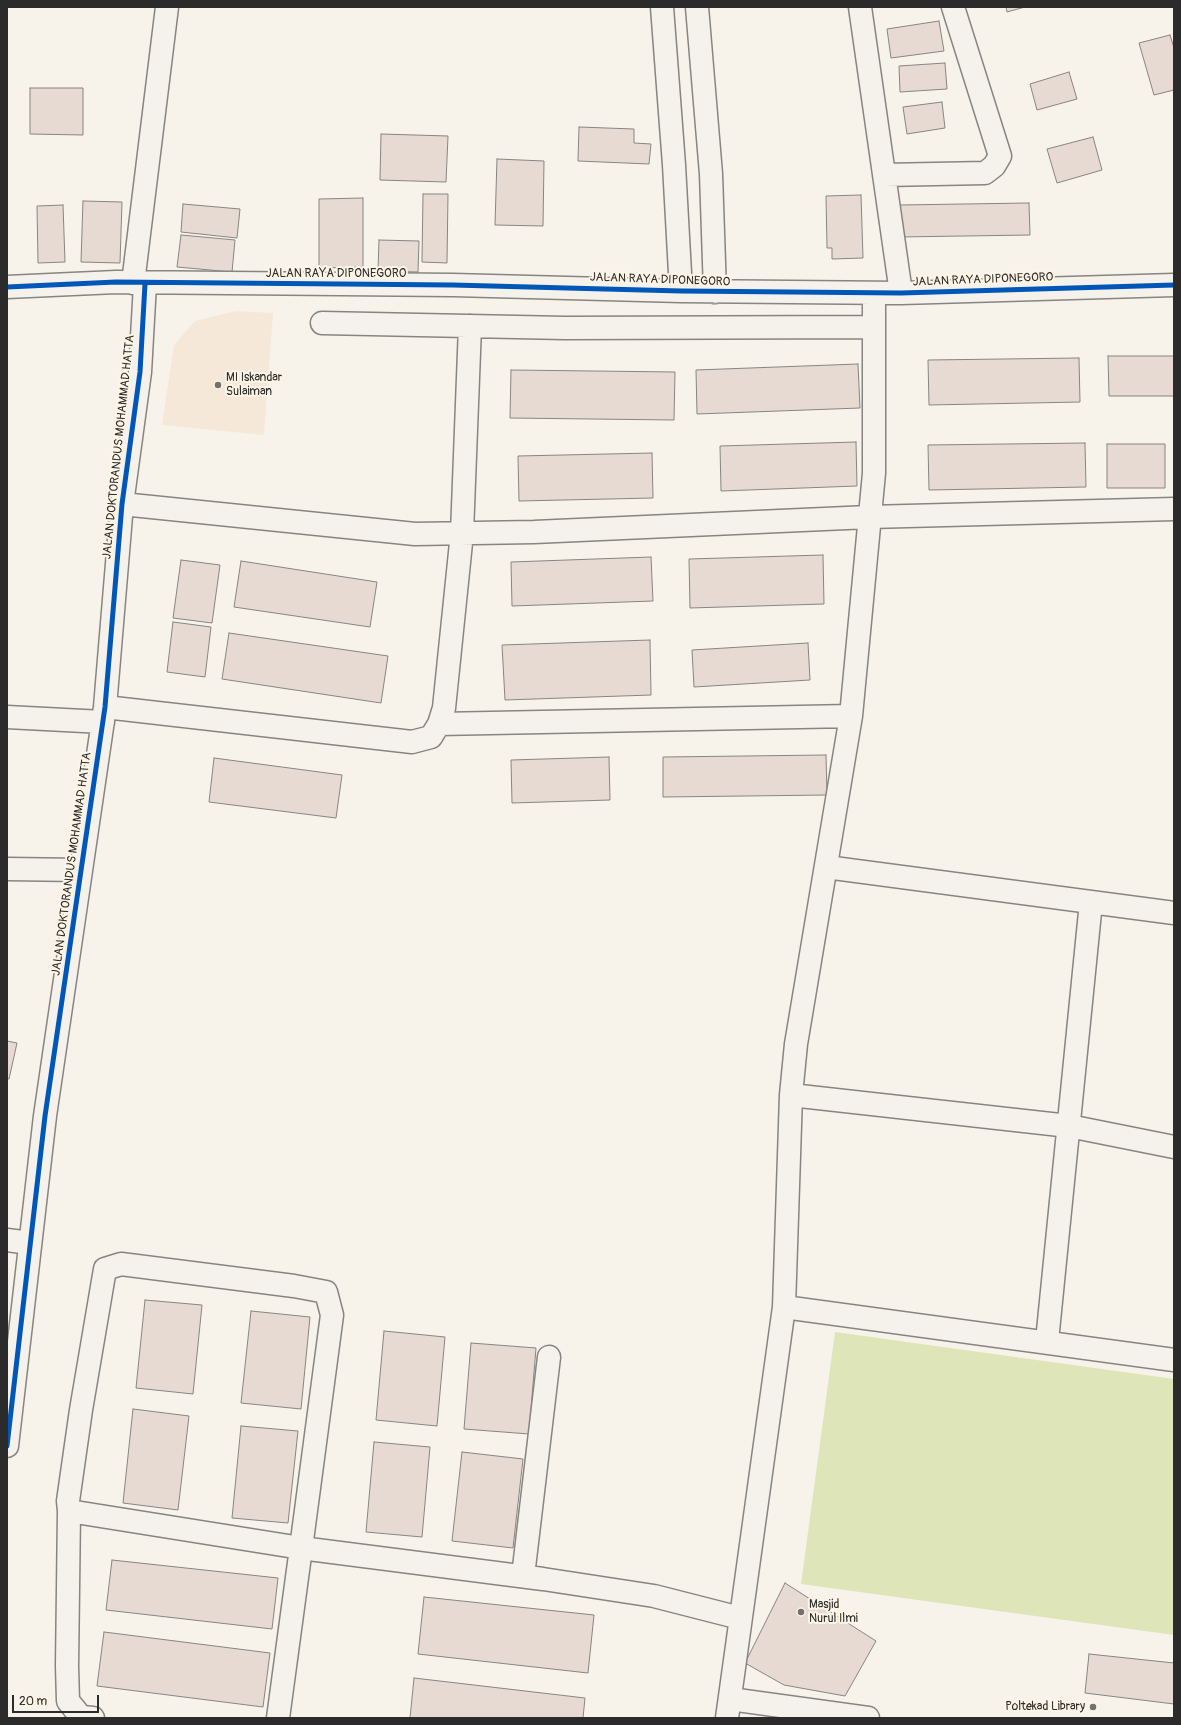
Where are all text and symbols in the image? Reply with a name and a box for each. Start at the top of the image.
street label: JALAN RAYA DIPONEGORO [266,267,406,281]
street label: JALAN RAYA DIPONEGORO [590,270,730,290]
street label: JALAN RAYA DIPONEGORO [913,270,1053,290]
street label: JALAN DOKTORANDUS MOHAMMAD HATTA [100,334,138,560]
place label: MI Iskandar Sulaiman [226,371,282,399]
marker: MI Iskandar Sulaiman [213,380,223,390]
street label: JALAN DOKTORANDUS MOHAMMAD HATTA [49,751,95,977]
place label: Masjid Nurul Ilmi [809,1598,858,1626]
marker: Masjid Nurul Ilmi [796,1607,806,1617]
scale bar [14,1687,101,1713]
text: 20 m [19,1694,47,1709]
place label: Poltekad Library [1005,1700,1085,1714]
marker: Poltekad Library [1088,1702,1098,1712]

